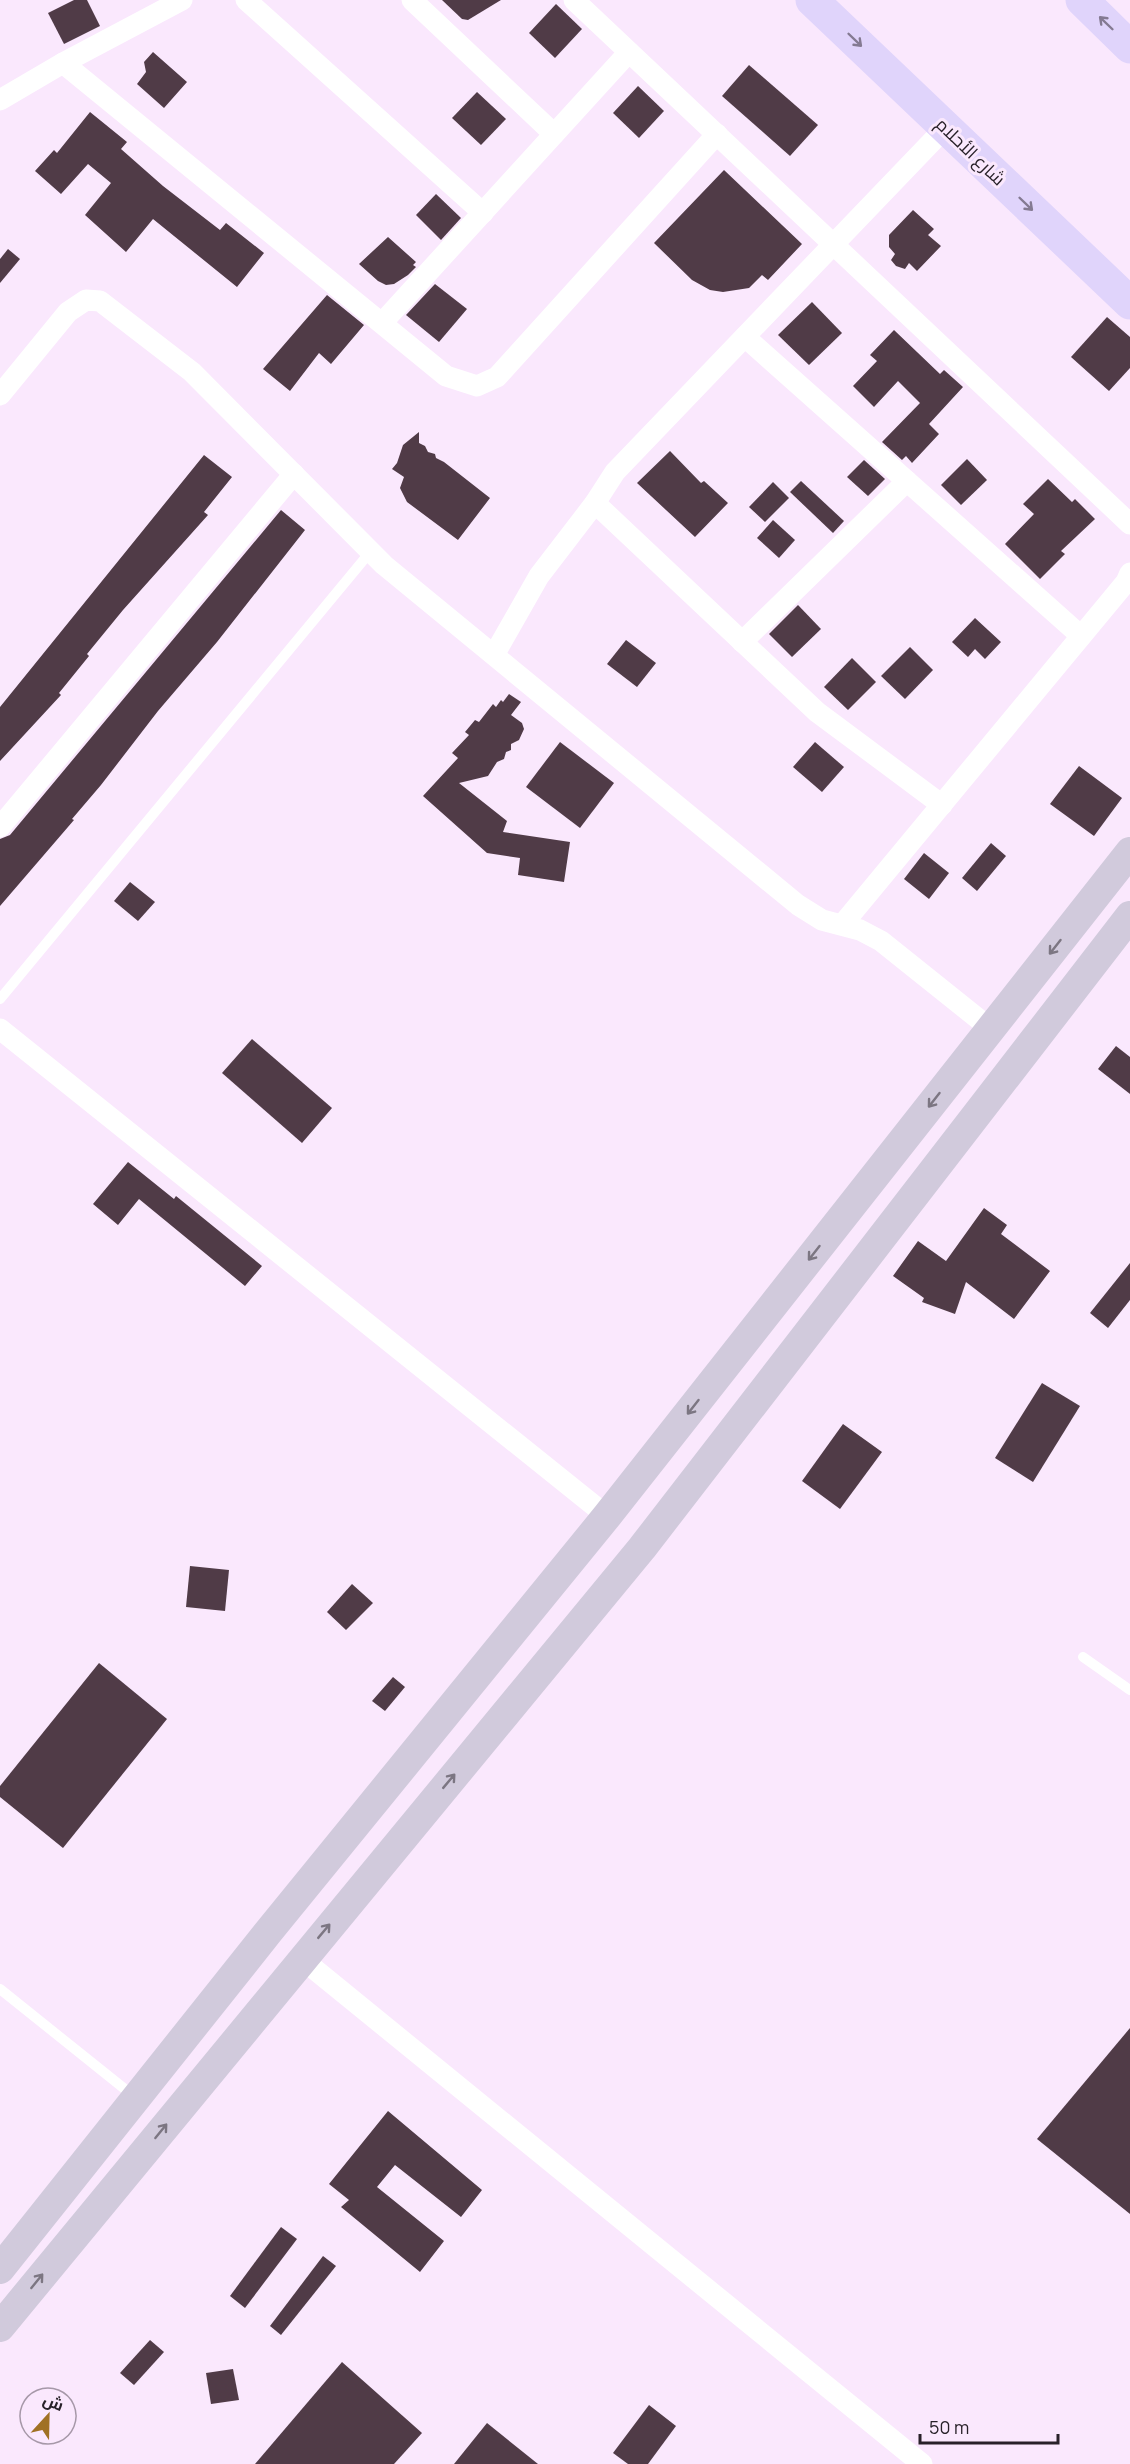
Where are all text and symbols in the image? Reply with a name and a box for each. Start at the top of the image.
one-way arrow [1098,16,1113,31]
one-way arrow [847,33,862,48]
street label: شارع الأحلام [930,112,1011,191]
one-way arrow [1019,197,1034,211]
one-way arrow [1049,939,1062,955]
one-way arrow [928,1092,941,1108]
one-way arrow [807,1245,820,1261]
one-way arrow [686,1398,699,1414]
one-way arrow [442,1774,456,1789]
one-way arrow [318,1923,331,1939]
one-way arrow [154,2123,167,2139]
one-way arrow [30,2274,43,2290]
north arrow [18,2386,78,2446]
text: ش [40,2388,67,2416]
scale bar [920,2407,1058,2445]
text: 50 m [929,2415,969,2439]

